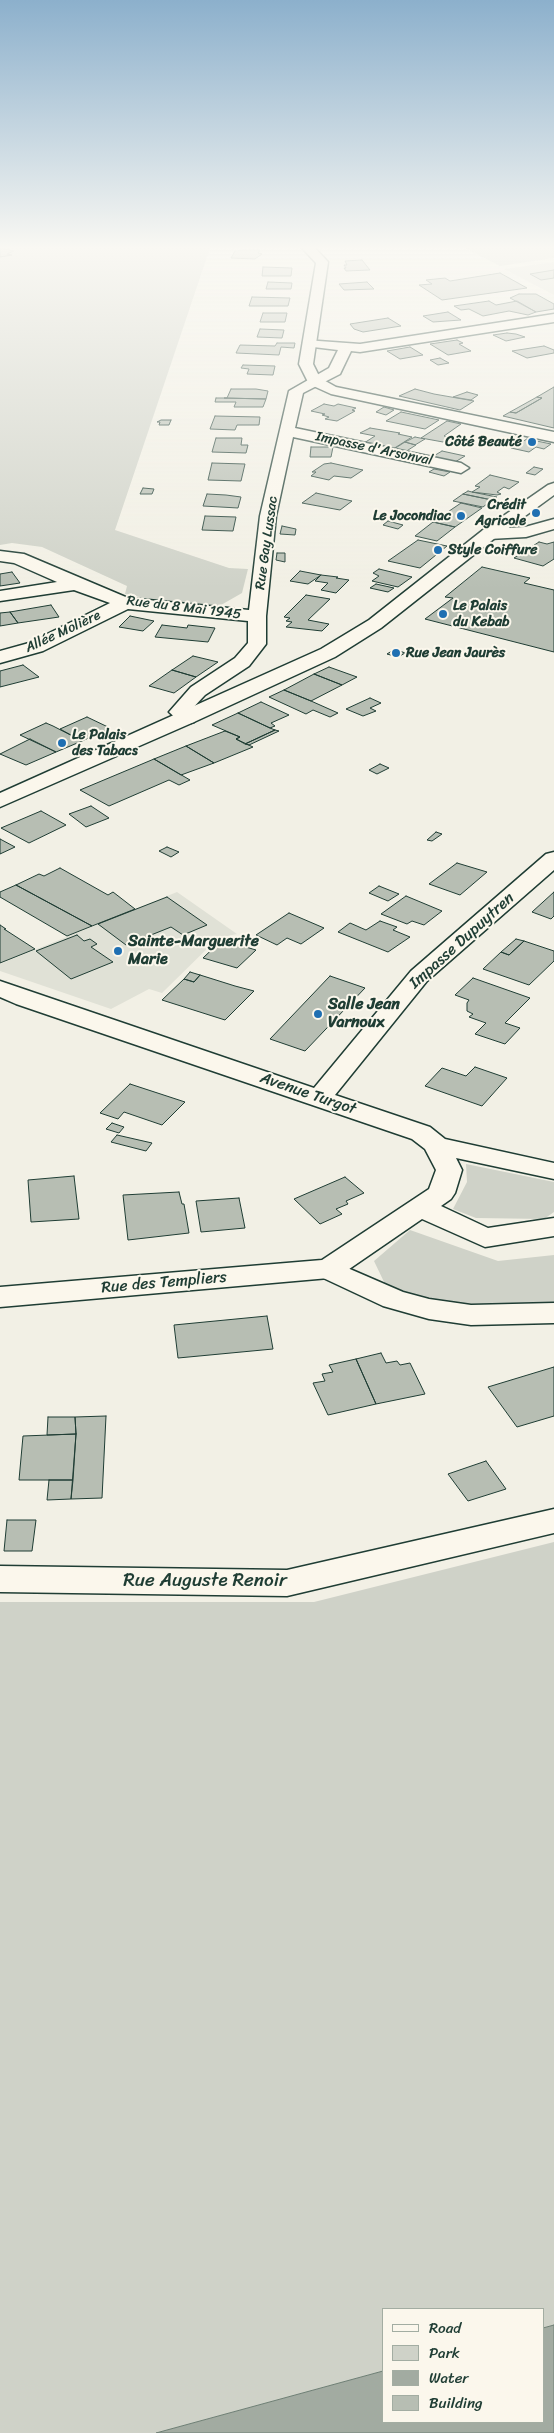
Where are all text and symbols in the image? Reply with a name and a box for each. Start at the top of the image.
street label: Impasse d'Arsonval [314,428,434,470]
place label: Côté Beauté [445,434,522,450]
marker: Côté Beauté [526,436,538,448]
street label: Rue Gay Lussac [252,495,282,591]
place label: Crédit Agricole [475,497,526,530]
marker: Crédit Agricole [530,507,542,519]
place label: Le Jocondiac [373,508,451,524]
marker: Le Jocondiac [455,510,467,522]
place label: Style Coiffure [448,542,538,558]
marker: Style Coiffure [432,544,444,556]
street label: Rue du 8 Mai 1945 [126,593,242,623]
place label: Le Palais du Kebab [453,598,509,630]
street label: Allée Molière [23,607,103,657]
marker: Le Palais du Kebab [437,608,449,620]
place label: Rue Jean Jaurès [406,645,505,661]
marker: Rue Jean Jaurès [390,647,402,659]
place label: Le Palais des Tabacs [72,727,138,760]
marker: Le Palais des Tabacs [56,737,68,749]
street label: Impasse Dupuytren [406,889,518,993]
place label: Sainte-Marguerite Marie [128,932,259,970]
marker: Sainte-Marguerite Marie [112,945,124,957]
place label: Salle Jean Varnoux [328,995,400,1033]
marker: Salle Jean Varnoux [312,1008,324,1020]
street label: Avenue Turgot [257,1069,359,1119]
street label: Rue des Templiers [100,1268,228,1298]
street label: Rue Auguste Renoir [123,1570,287,1592]
legend [382,2308,544,2423]
text: Road [429,2315,461,2341]
text: Park [429,2340,460,2366]
text: Water [429,2365,469,2391]
text: Building [429,2390,483,2416]

